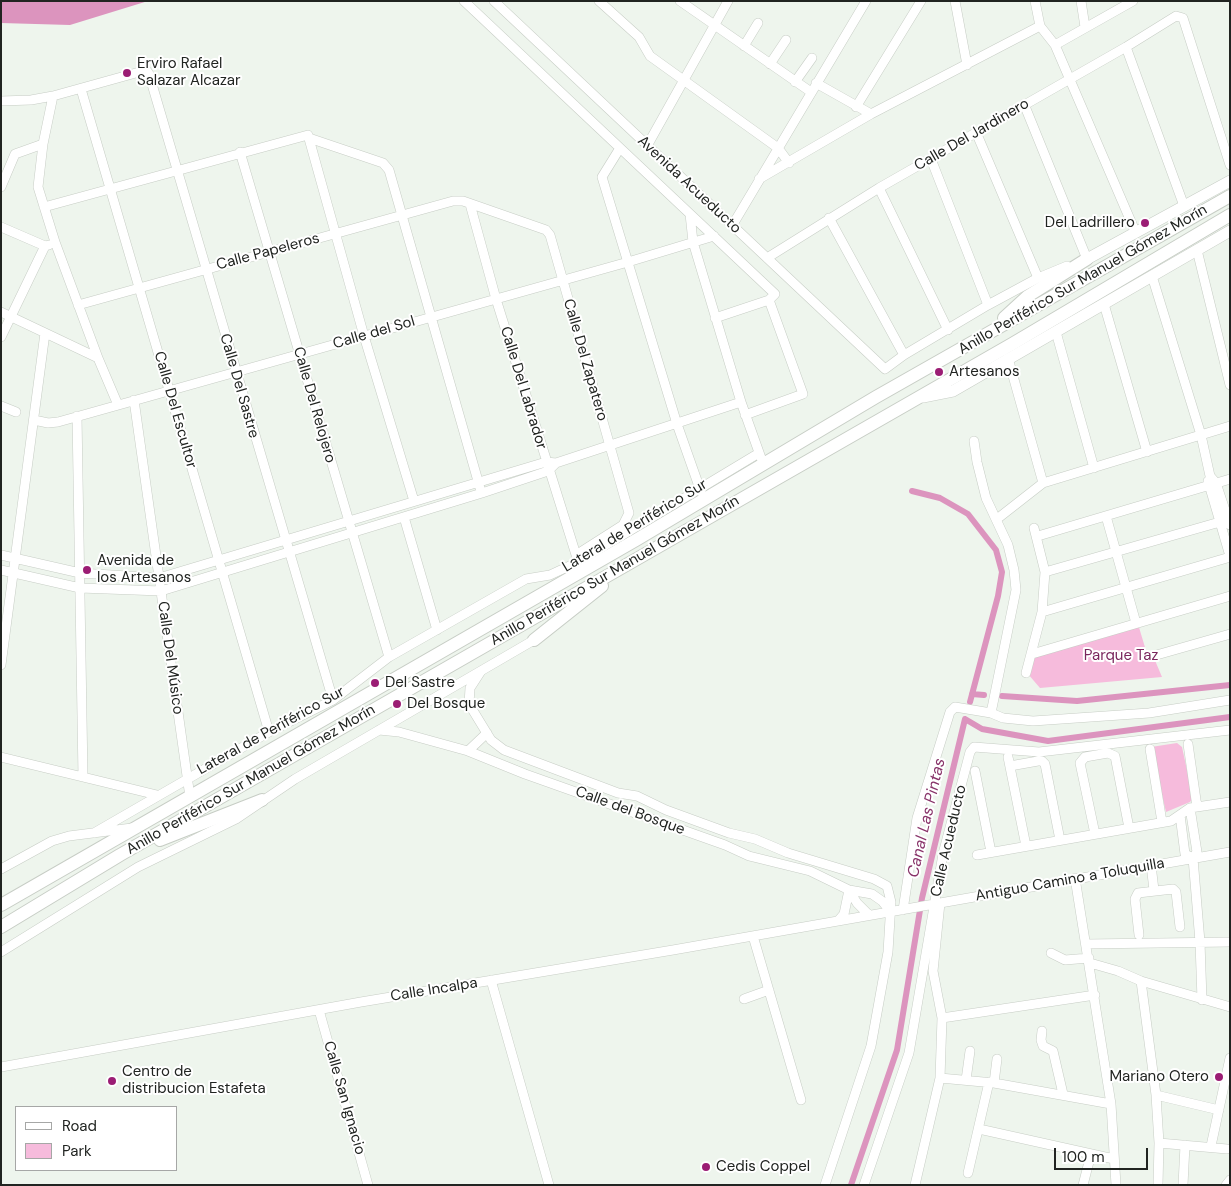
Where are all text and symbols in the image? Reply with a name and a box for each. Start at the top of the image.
place label: Erviro Rafael Salazar Alcazar [137,55,241,90]
marker: Erviro Rafael Salazar Alcazar [121,67,133,79]
street label: Calle Del Jardinero [911,95,1033,175]
street label: Avenida Acueducto [633,132,745,238]
street label: Anillo Periférico Sur Manuel Gómez Morín [955,201,1211,359]
place label: Del Ladrillero [1045,214,1135,232]
marker: Del Ladrillero [1139,217,1151,229]
street label: Calle Papeleros [214,230,322,274]
street label: Calle Del Zapatero [559,297,611,423]
street label: Calle del Sol [331,313,417,353]
street label: Calle Del Labrador [496,324,550,452]
street label: Calle Del Sastre [215,332,263,440]
street label: Calle Del Relojero [289,345,339,465]
street label: Calle Del Escultor [150,349,200,471]
place label: Artesanos [949,363,1019,381]
marker: Artesanos [933,366,945,378]
street label: Lateral de Periférico Sur [559,476,711,576]
street label: Anillo Periférico Sur Manuel Gómez Morín [487,492,743,650]
place label: Avenida de los Artesanos [97,552,191,587]
marker: Avenida de los Artesanos [81,564,93,576]
street label: Calle Del Músico [153,600,187,716]
park label: Parque Taz [1084,647,1158,665]
place label: Del Sastre [385,674,455,692]
marker: Del Sastre [369,677,381,689]
street label: Lateral de Periférico Sur [194,683,348,779]
place label: Del Bosque [407,695,485,713]
marker: Del Bosque [391,698,403,710]
street label: Anillo Periférico Sur Manuel Gómez Morín [123,701,379,859]
water label: Canal Las Pintas [904,757,950,879]
street label: Calle del Bosque [573,783,687,839]
street label: Calle Acueducto [927,783,971,899]
street label: Antiguo Camino a Toluquilla [974,854,1166,906]
street label: Calle Incalpa [389,974,479,1006]
street label: Calle San Ignacio [319,1039,369,1157]
place label: Centro de distribucion Estafeta [122,1063,266,1098]
place label: Mariano Otero [1109,1068,1209,1086]
marker: Mariano Otero [1213,1071,1225,1083]
marker: Centro de distribucion Estafeta [106,1075,118,1087]
legend [15,1106,178,1171]
text: Road [62,1116,97,1136]
scale bar [1056,1138,1150,1170]
text: Park [62,1141,92,1161]
text: 100 m [1062,1147,1105,1167]
place label: Cedis Coppel [716,1158,810,1176]
marker: Cedis Coppel [700,1161,712,1173]

